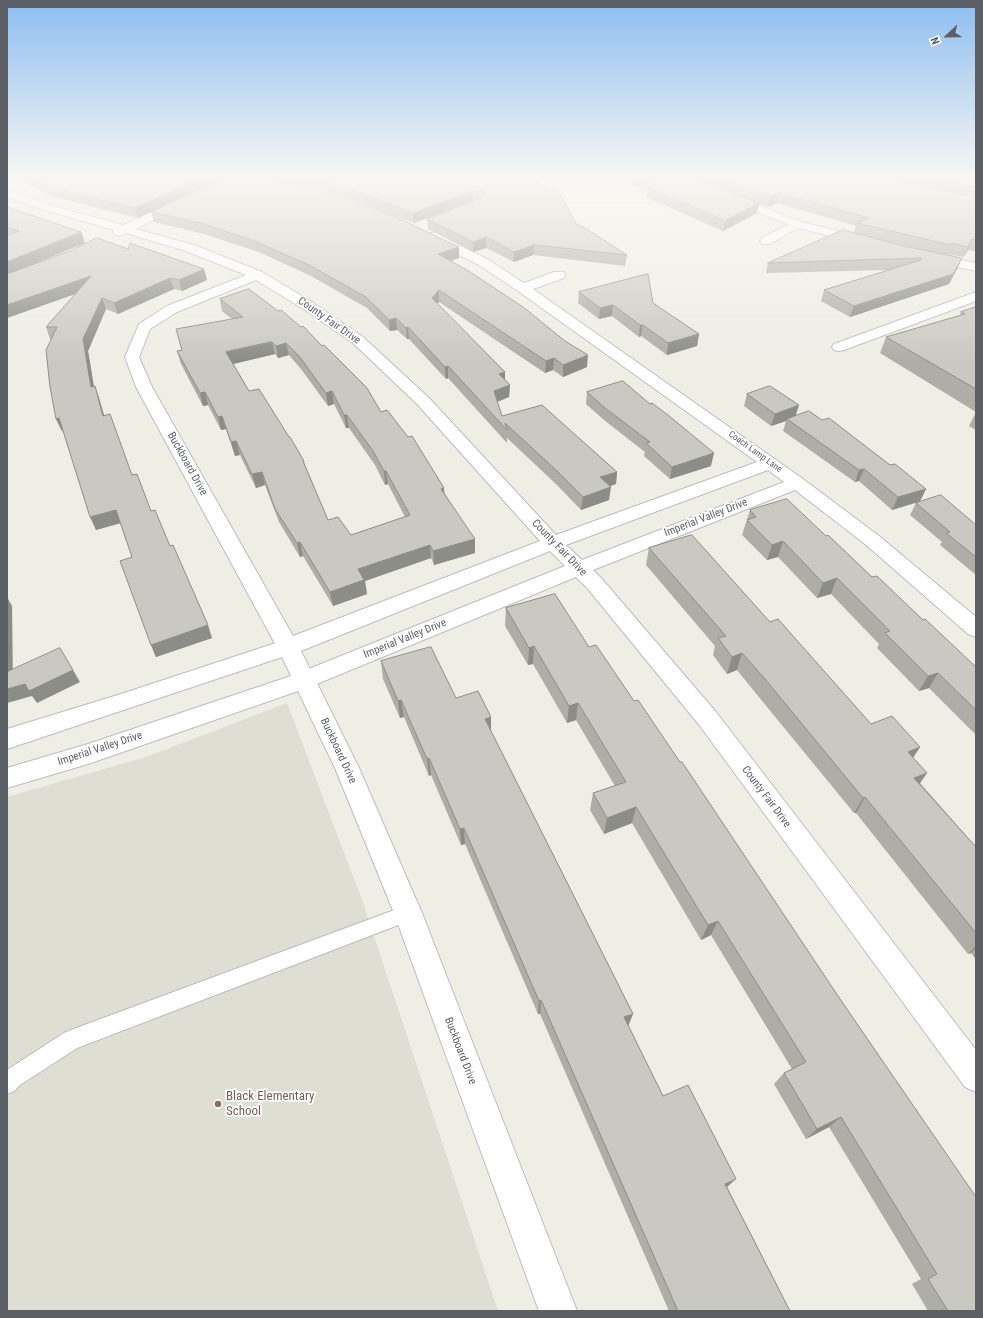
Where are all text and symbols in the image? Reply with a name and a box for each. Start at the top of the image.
north arrow [927,16,967,56]
text: N [928,35,943,46]
street label: County Fair Drive [295,295,363,347]
street label: Coach Lamp Lane [726,429,784,475]
street label: Buckboard Drive [164,430,210,498]
street label: Imperial Valley Drive [662,496,750,540]
street label: County Fair Drive [529,517,589,579]
street label: Imperial Valley Drive [362,616,448,662]
street label: Buckboard Drive [317,716,359,786]
street label: Imperial Valley Drive [56,729,144,769]
street label: County Fair Drive [739,764,793,830]
street label: Buckboard Drive [441,1016,479,1086]
place label: Black Elementary School [226,1089,314,1120]
marker: Black Elementary School [213,1099,223,1109]

